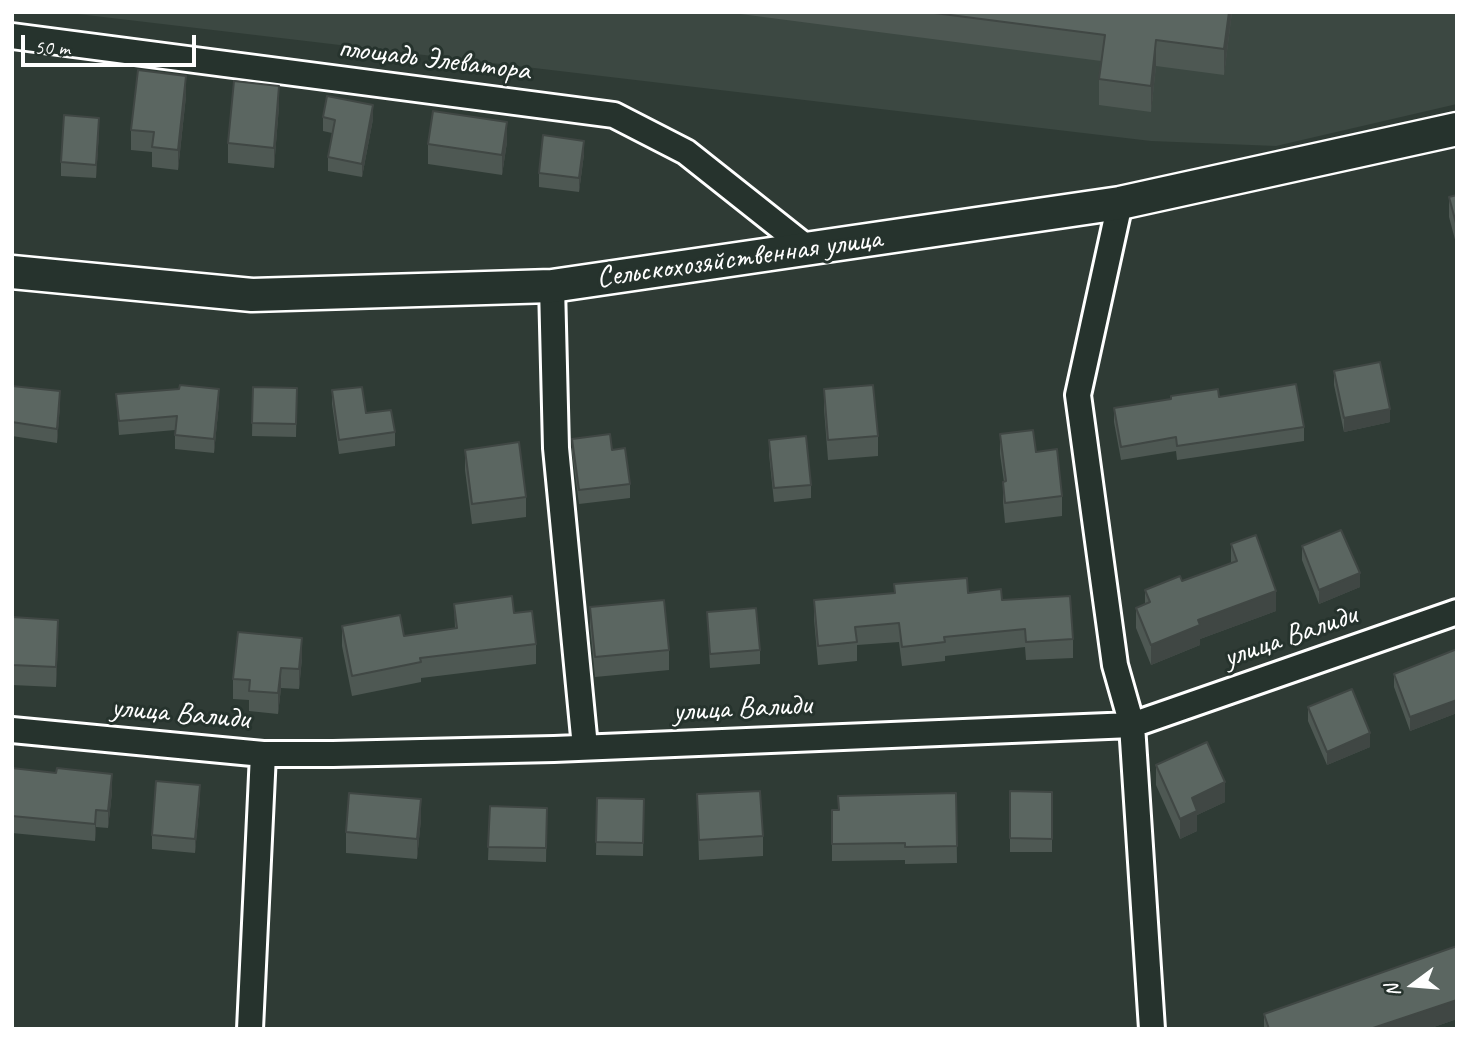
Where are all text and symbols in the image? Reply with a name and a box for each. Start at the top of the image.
scale bar [24,21,200,65]
street label: площадь Элеватора [336,30,532,90]
text: 50 m [34,34,70,60]
street label: Сельскохозяйственная улица [594,221,884,297]
street label: улица Валиди [1219,597,1361,677]
street label: улица Валиди [672,687,812,731]
street label: улица Валиди [109,690,251,738]
north arrow [1378,950,1448,1020]
text: N [1380,982,1406,1000]

